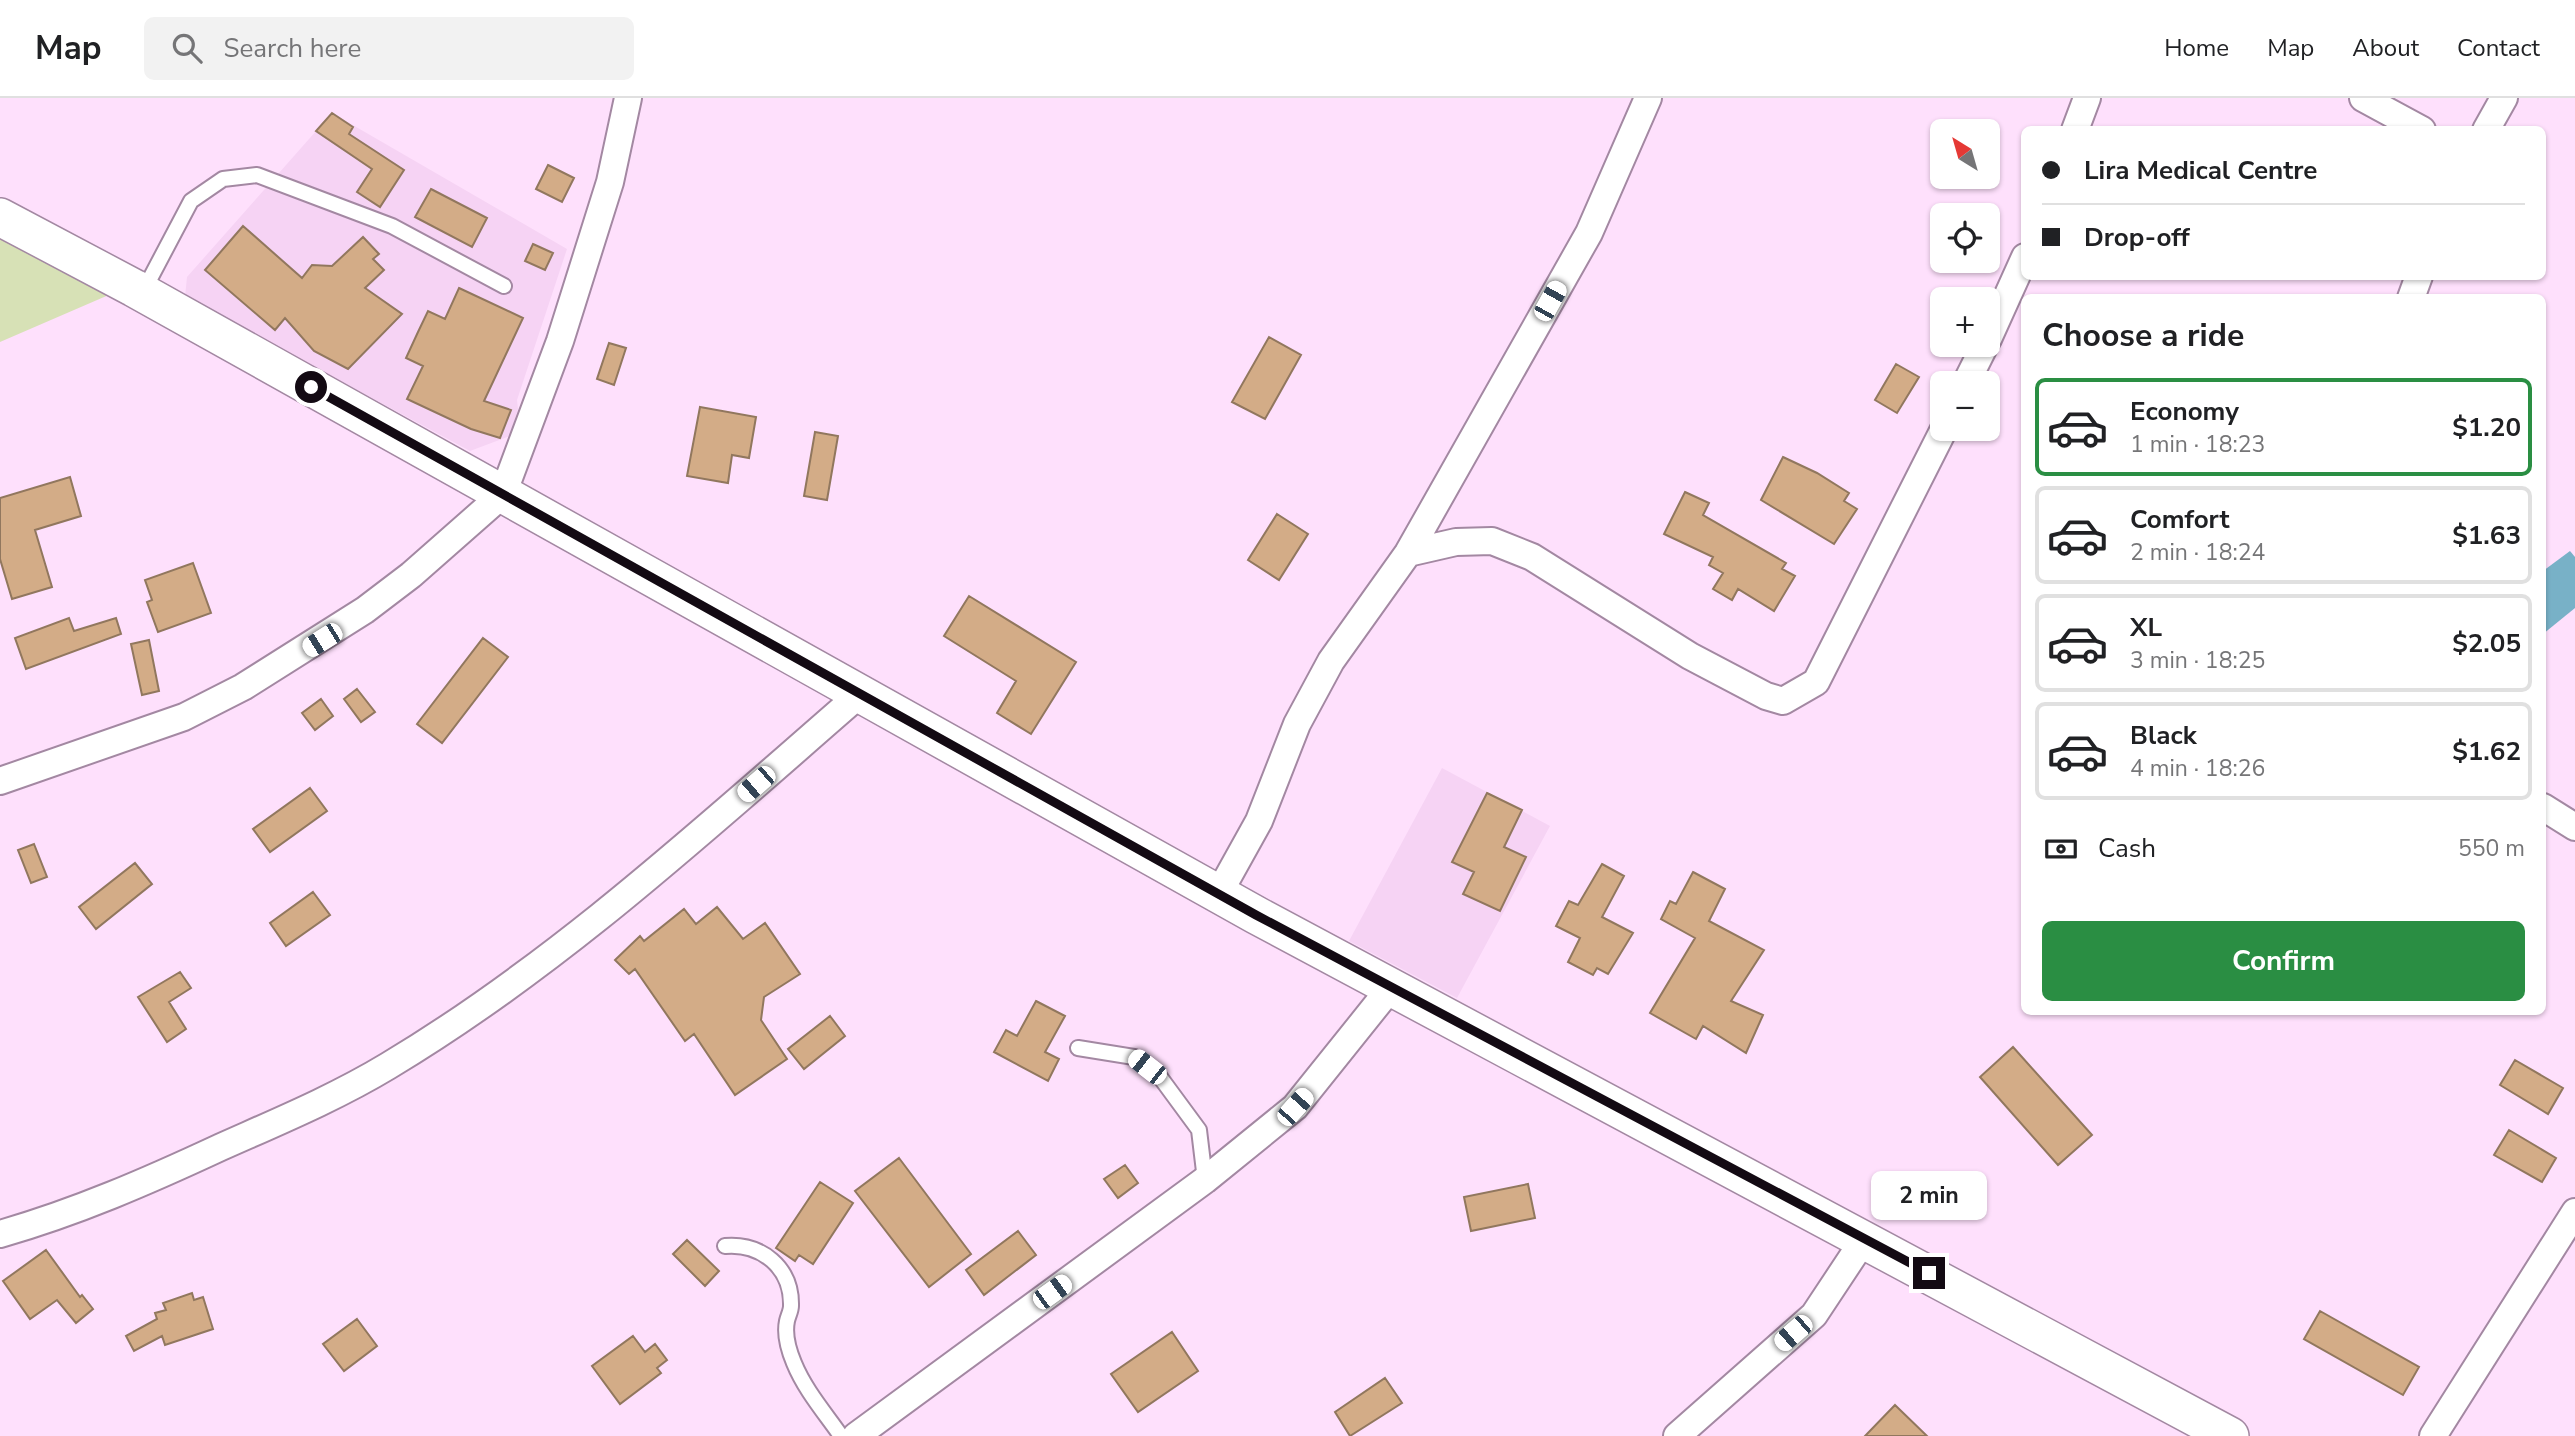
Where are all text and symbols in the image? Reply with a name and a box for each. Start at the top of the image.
search box [144,17,634,80]
text: Map [35,26,102,71]
icon: search [168,29,206,67]
text: Search here [224,31,361,66]
text: Home [2164,32,2229,64]
text: Map [2267,32,2314,64]
text: About [2352,32,2419,64]
text: Contact [2457,32,2540,64]
north arrow [1930,119,2000,189]
map controls [1930,119,2000,441]
text: Lira Medical Centre [2084,153,2317,188]
button: locate [1930,203,2000,273]
text: Drop-off [2084,220,2190,255]
car [1531,278,1570,324]
button: + [1930,287,2000,357]
text: Choose a ride [2042,314,2244,357]
route start [295,371,327,403]
button: − [1930,371,2000,441]
text: Economy [2130,394,2239,429]
icon: car [2046,396,2109,459]
text: $1.20 [2452,410,2521,445]
text: 1 min · 18:23 [2130,429,2265,460]
text: Comfort [2130,502,2230,537]
icon: car [2046,504,2109,567]
text: $1.63 [2452,518,2521,553]
text: 2 min · 18:24 [2130,537,2265,568]
text: XL [2130,610,2162,645]
icon: car [2046,612,2109,675]
car [299,620,346,660]
text: $2.05 [2452,626,2521,661]
text: 3 min · 18:25 [2130,645,2265,676]
text: Black [2130,718,2197,753]
icon: car [2046,720,2109,783]
text: $1.62 [2452,734,2521,769]
text: 4 min · 18:26 [2130,753,2265,784]
car [734,762,779,806]
icon: cash [2042,830,2080,868]
text: Cash [2098,831,2156,866]
text: 550 m [2458,833,2525,864]
button: Confirm [2042,921,2525,1001]
car [1124,1046,1171,1088]
car [1274,1084,1317,1130]
callout: 2 min [1871,1172,1987,1220]
text: 2 min [1899,1180,1959,1211]
route end [1913,1257,1945,1289]
car [1029,1271,1076,1313]
car [1771,1311,1816,1355]

